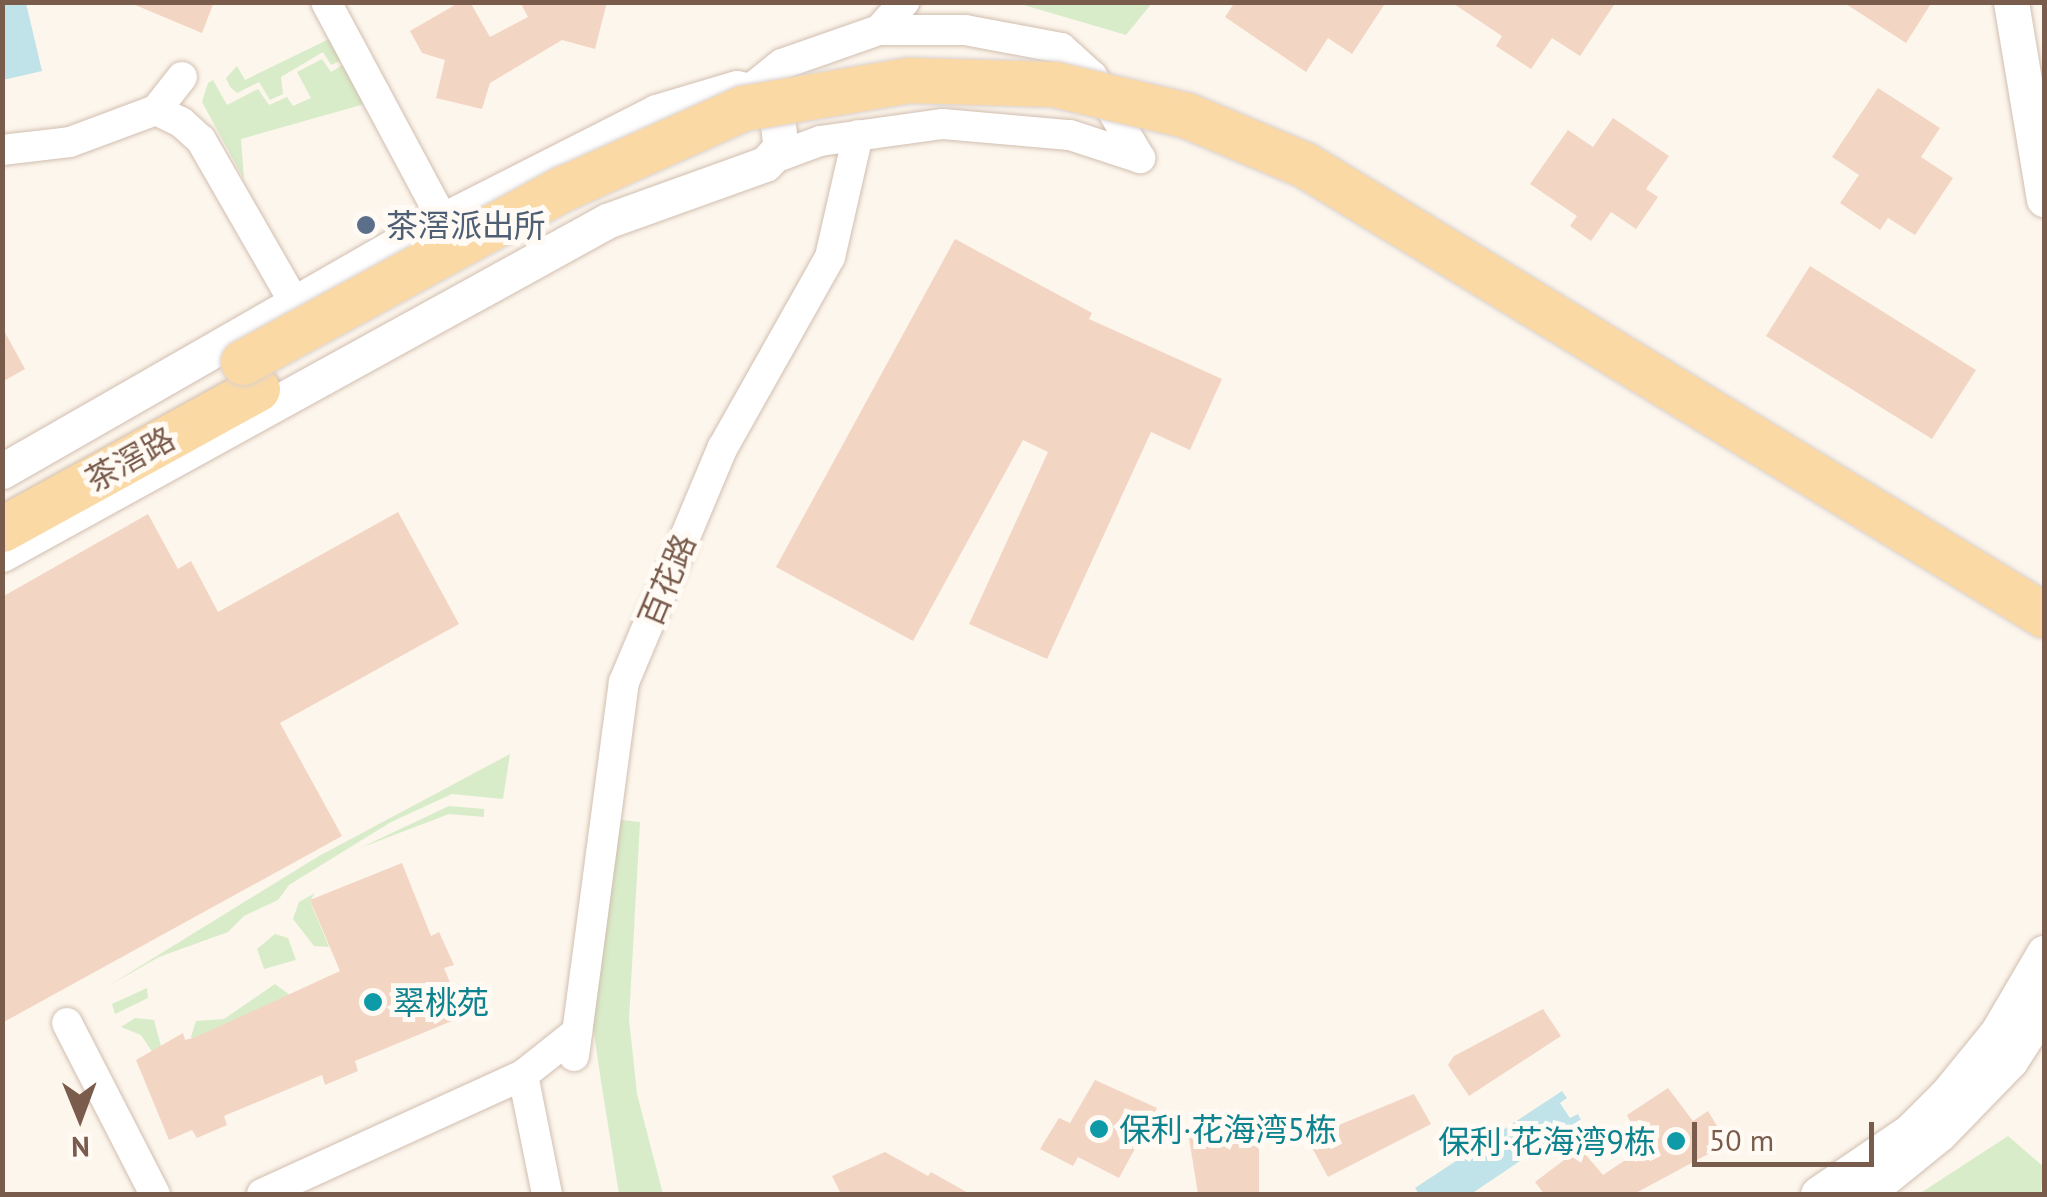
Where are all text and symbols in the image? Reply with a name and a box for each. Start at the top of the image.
place label: 茶滘派出所 [386,206,546,244]
marker: 茶滘派出所 [355,214,377,236]
street label: 茶滘路 [79,419,181,499]
street label: 百花路 [631,528,703,632]
place label: 翠桃苑 [393,983,489,1021]
marker: 翠桃苑 [362,991,384,1013]
north arrow [30,1067,130,1167]
scale bar [1697,1102,1880,1164]
place label: 保利·花海湾5栋 [1119,1110,1337,1148]
marker: 保利·花海湾5栋 [1088,1118,1110,1140]
text: 50 m [1709,1120,1774,1159]
place label: 保利·花海湾9栋 [1438,1122,1656,1160]
text: N [71,1129,90,1166]
marker: 保利·花海湾9栋 [1665,1130,1687,1152]

